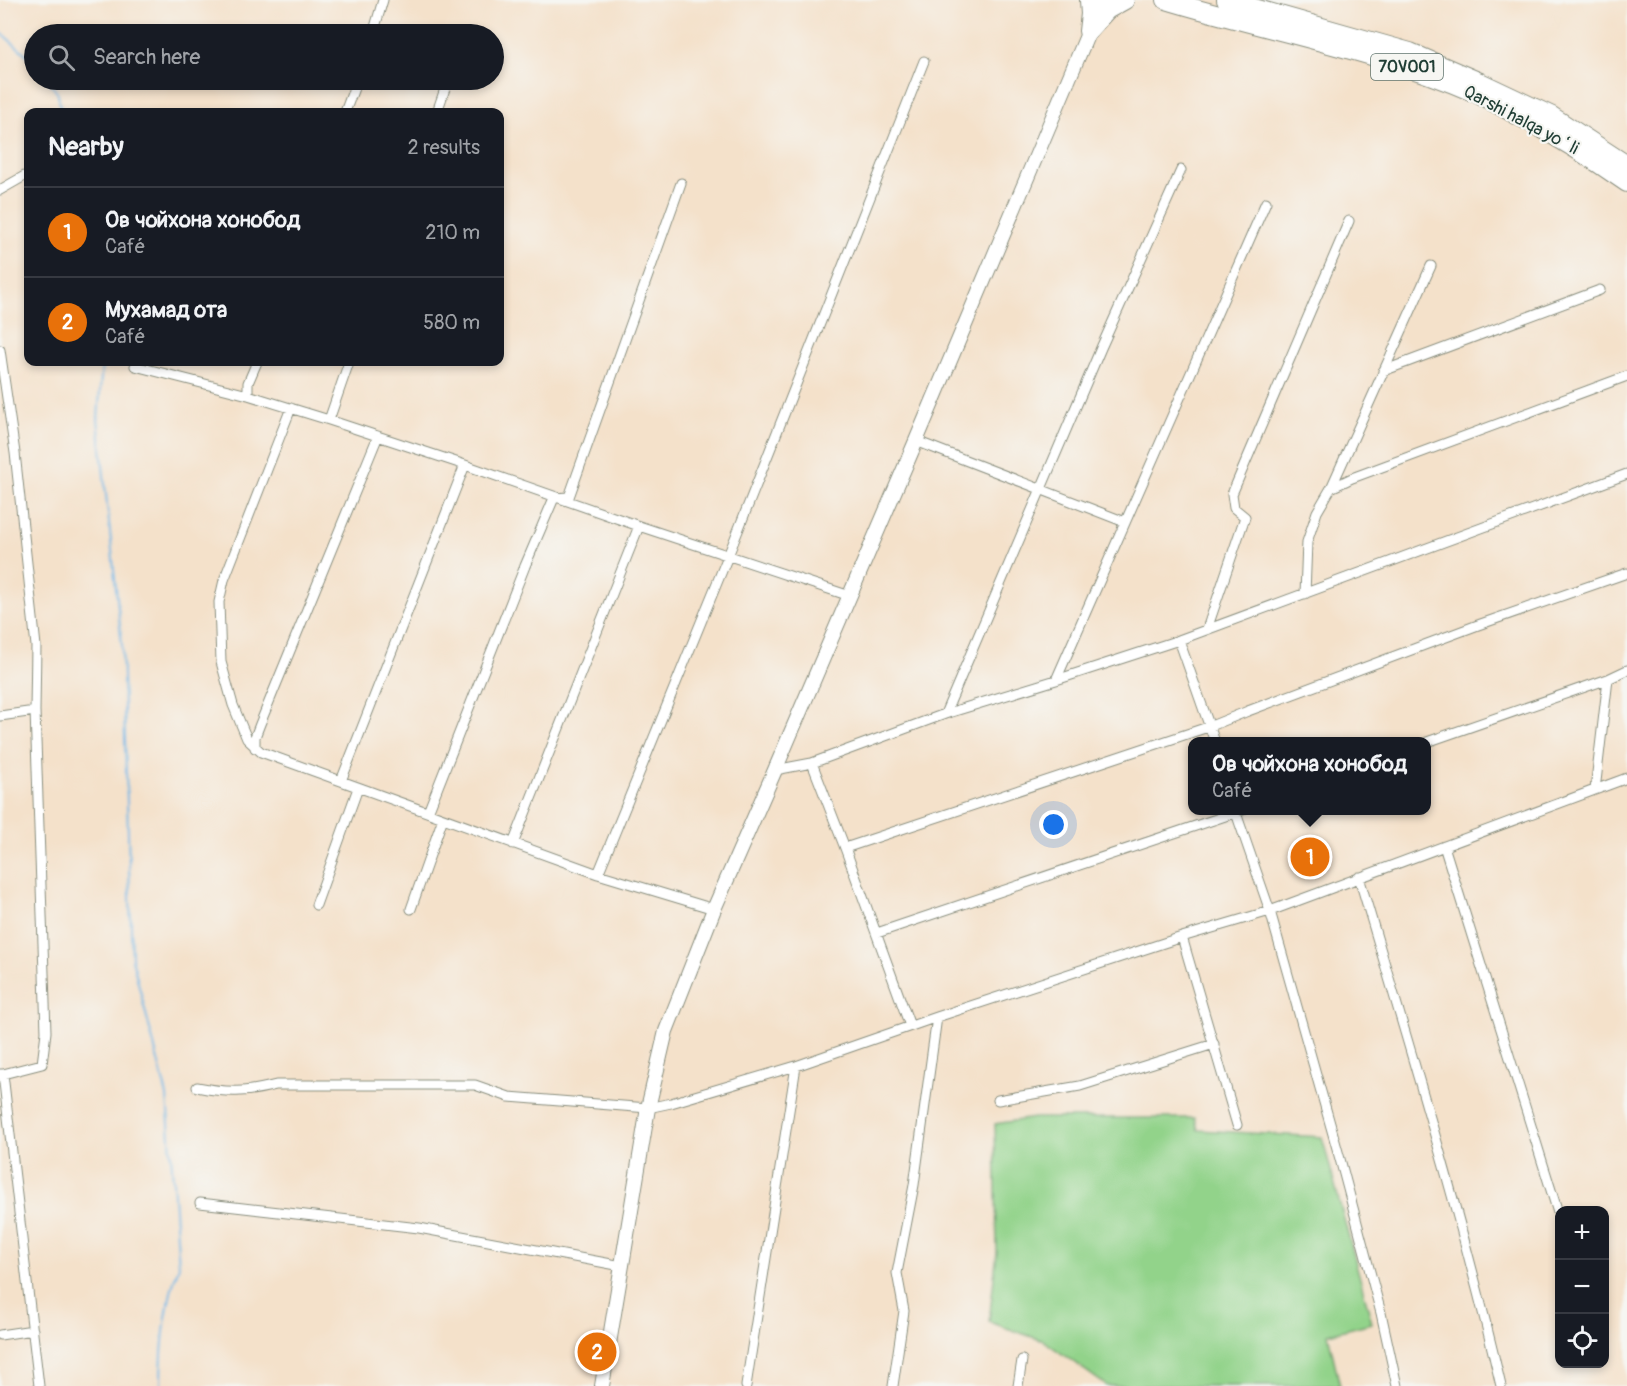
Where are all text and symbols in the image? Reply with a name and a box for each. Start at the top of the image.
search box [24,24,504,90]
icon: search [45,41,78,74]
text: Search here [93,43,200,71]
road number: 70V001 [1371,54,1443,80]
street label: Qarshi halqa yoʻli [1460,80,1582,160]
text: Nearby [48,131,124,163]
text: 2 results [408,135,480,160]
text: Ов чойхона хонобод [105,206,300,234]
text: 1 [64,220,71,245]
text: 210 m [425,220,480,245]
text: Café [105,234,145,259]
text: Мухамад ота [105,296,227,324]
text: 2 [62,310,73,335]
text: 580 m [423,310,480,335]
text: Café [105,324,145,349]
popup [1188,737,1431,815]
text: Ов чойхона хонобод [1212,750,1407,778]
text: Café [1212,778,1252,803]
your location [1039,810,1068,839]
pin: 1 [1290,834,1330,880]
map controls [1555,1206,1609,1368]
button: + [1555,1206,1609,1260]
button: − [1555,1260,1609,1314]
button: locate [1555,1314,1609,1368]
pin: 2 [578,1330,616,1374]

